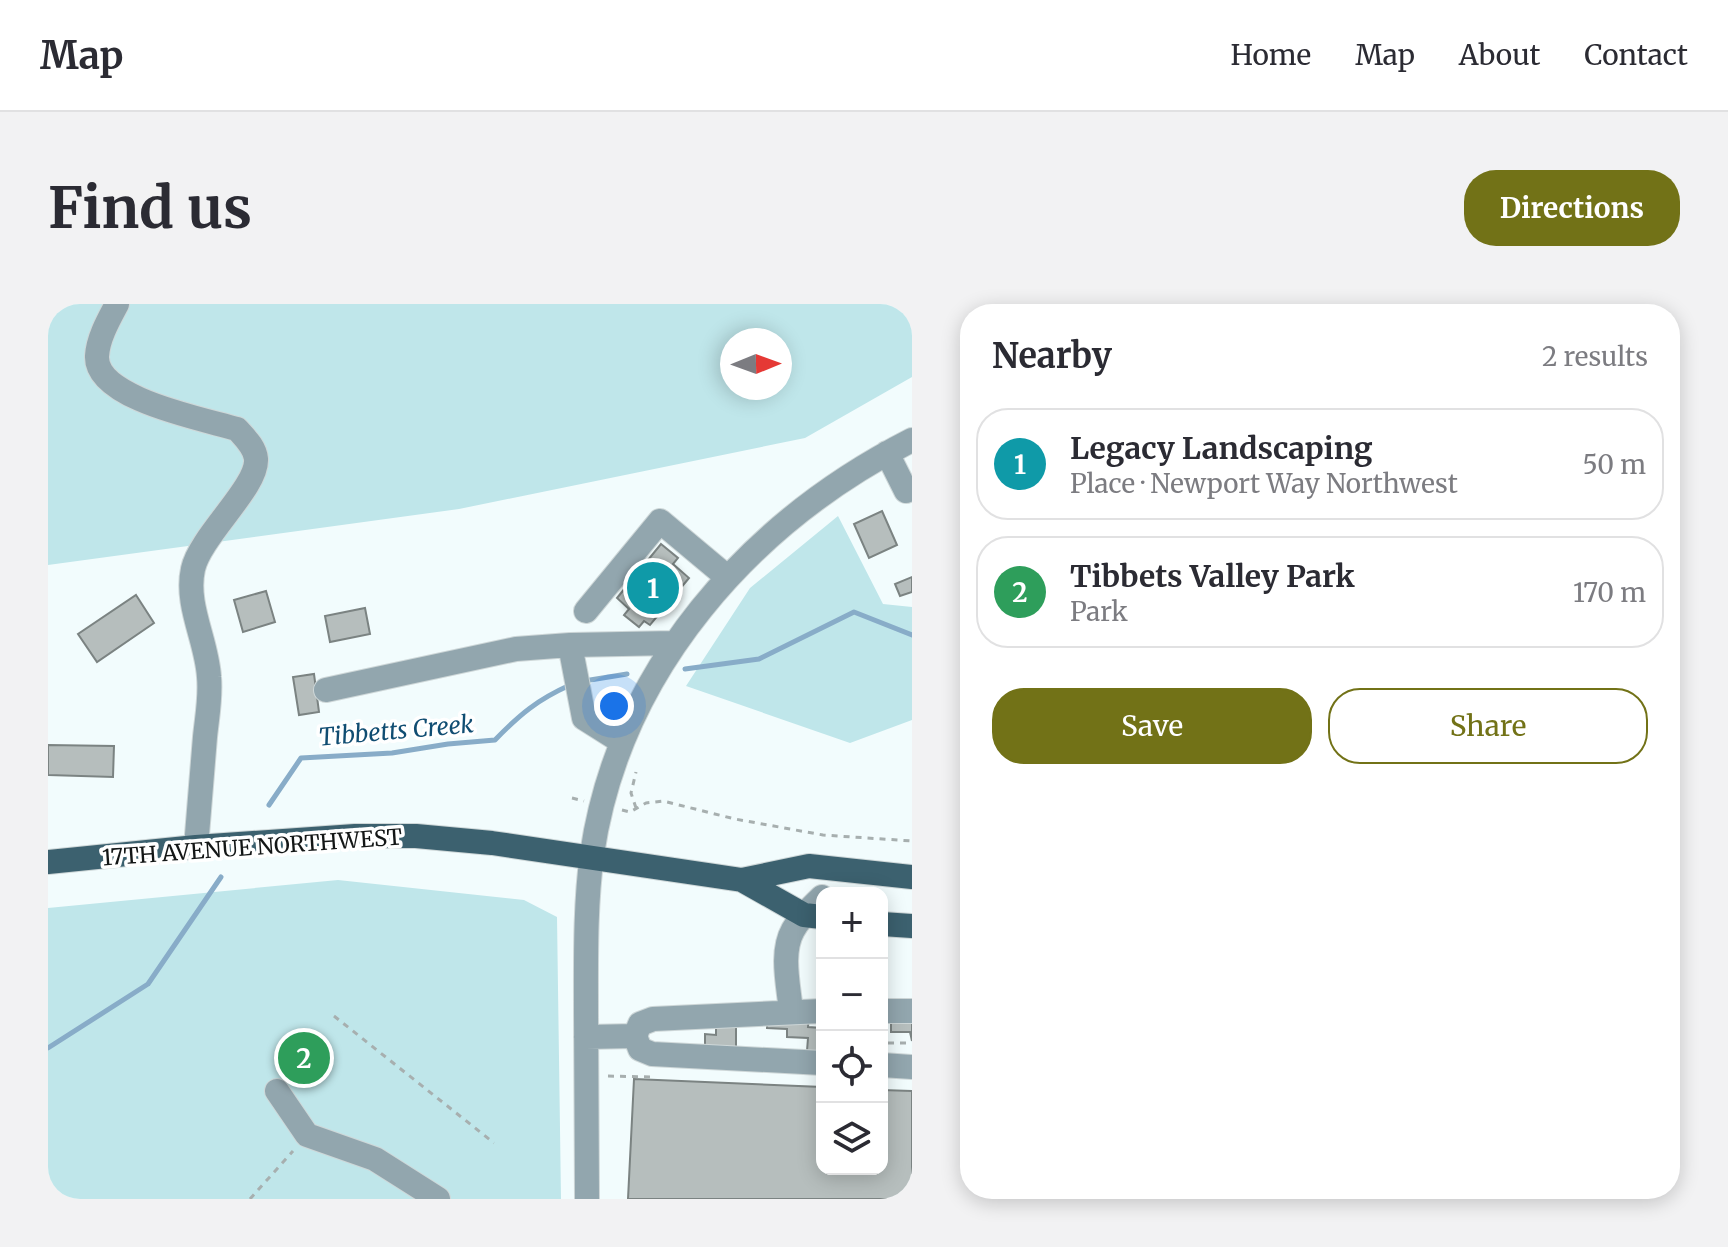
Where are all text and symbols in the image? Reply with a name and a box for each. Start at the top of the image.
text: Map [40,32,124,79]
text: Home [1230,37,1311,73]
text: Map [1355,37,1415,73]
text: About [1459,37,1540,73]
text: Contact [1584,37,1688,73]
button: Directions [1464,170,1680,246]
text: Find us [48,173,252,243]
north arrow [720,328,792,400]
text: Nearby [992,335,1112,377]
text: 2 results [1542,340,1648,373]
text: Legacy Landscaping [1070,429,1373,467]
text: 1 [1014,448,1026,481]
text: 50 m [1582,448,1646,481]
text: Place · Newport Way Northwest [1070,467,1458,500]
text: Tibbets Valley Park [1070,557,1355,595]
pin: 1 [627,558,679,618]
text: 2 [1012,576,1028,609]
text: 170 m [1573,576,1646,609]
text: Park [1070,595,1128,628]
your location [594,686,634,726]
button: Save [992,688,1312,764]
button: Share [1328,688,1648,764]
water label: Tibbetts Creek [317,708,475,753]
street label: 17TH AVENUE NORTHWEST [101,823,403,871]
map controls [816,887,888,1175]
button: + [816,887,888,959]
button: − [816,959,888,1031]
pin: 2 [278,1028,330,1088]
button: locate [816,1031,888,1103]
button: layers [816,1103,888,1175]

